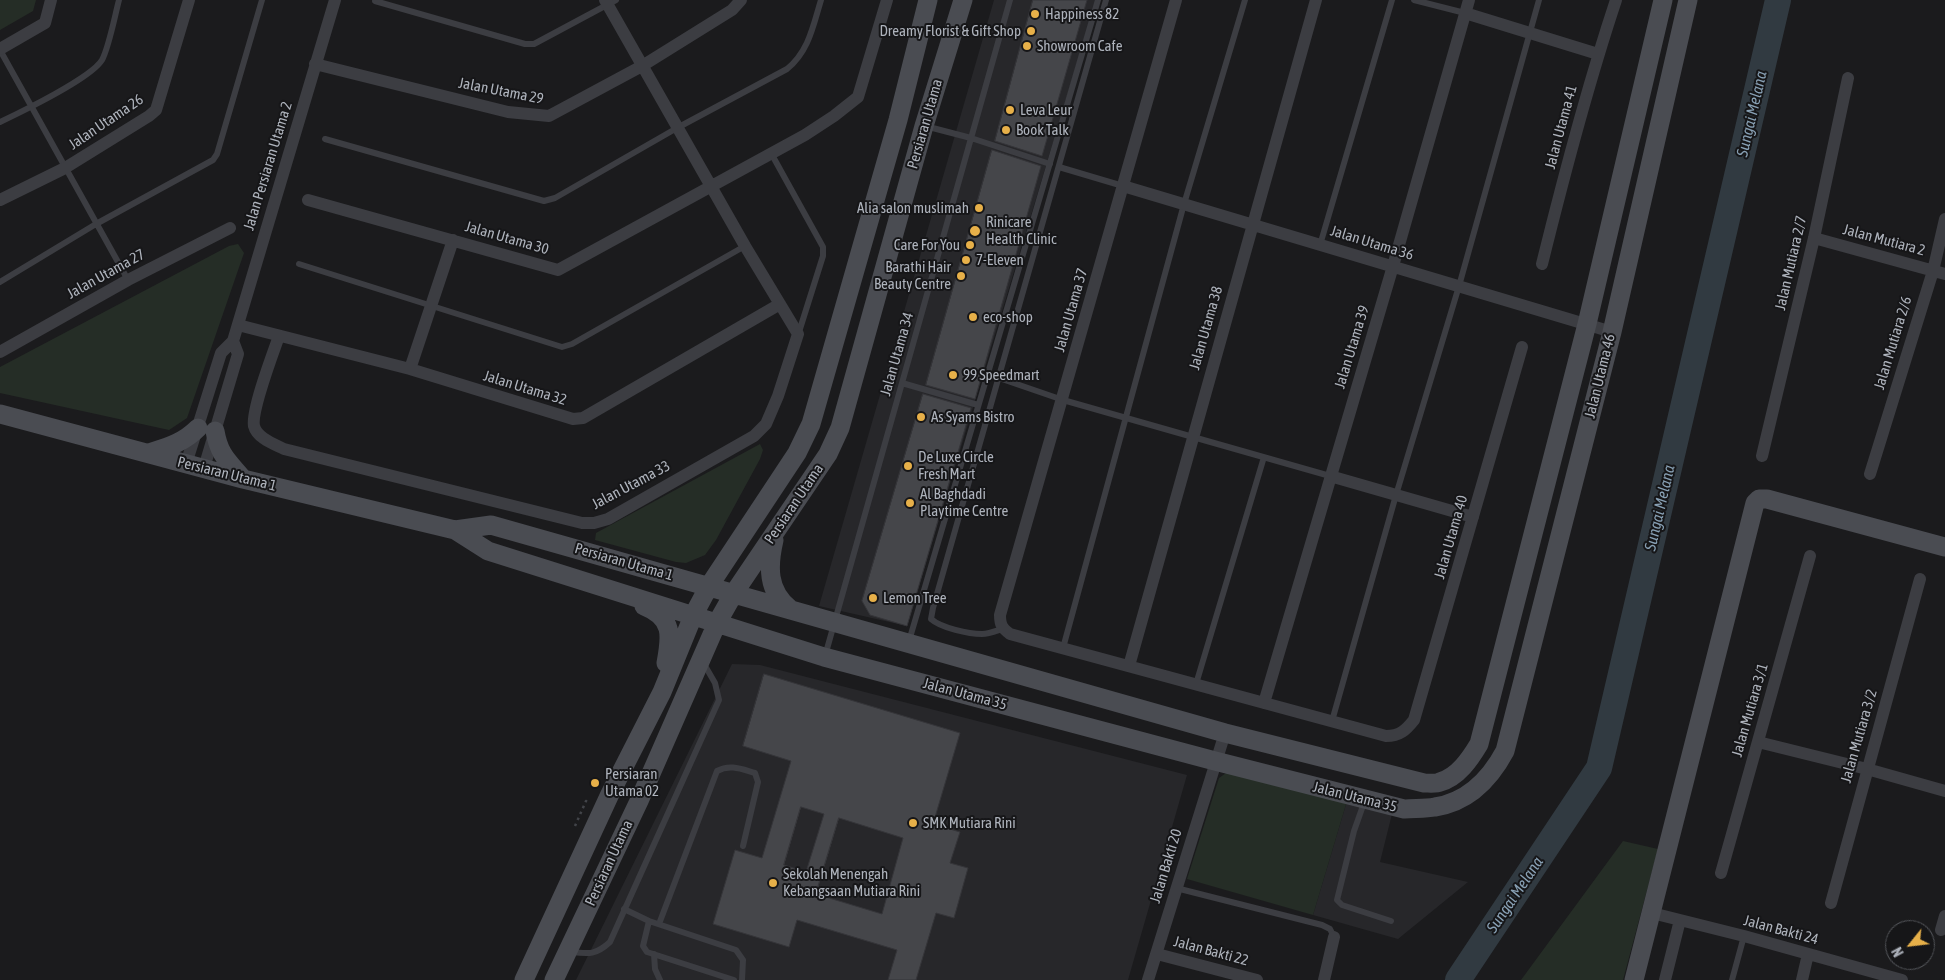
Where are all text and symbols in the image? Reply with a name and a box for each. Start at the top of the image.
place label: Happiness 82 [1045,5,1119,23]
marker: Happiness 82 [1029,8,1041,20]
place label: Dreamy Florist & Gift Shop [879,22,1021,40]
marker: Dreamy Florist & Gift Shop [1025,25,1037,37]
place label: Showroom Cafe [1037,37,1122,55]
marker: Showroom Cafe [1021,40,1033,52]
water label: Sungai Melana [1733,69,1771,159]
street label: Jalan Utama 29 [457,74,545,108]
street label: Persiaran Utama [904,77,946,171]
street label: Jalan Utama 41 [1541,83,1581,171]
street label: Jalan Utama 26 [65,90,147,154]
street label: Jalan Persiaran Utama 2 [240,99,296,233]
place label: Leva Leur [1020,101,1072,119]
marker: Leva Leur [1004,104,1016,116]
place label: Book Talk [1016,121,1069,139]
marker: Book Talk [1000,124,1012,136]
place label: Alia salon muslimah [857,199,969,217]
marker: Alia salon muslimah [973,202,985,214]
place label: Rinicare Health Clinic [986,213,1057,248]
street label: Jalan Mutiara 2/7 [1771,214,1811,312]
street label: Jalan Utama 30 [463,217,551,259]
street label: Jalan Mutiara 2 [1841,220,1927,260]
street label: Jalan Utama 36 [1328,222,1416,264]
marker: Rinicare Health Clinic [968,224,982,238]
place label: Care For You [894,236,960,254]
marker: Care For You [964,239,976,251]
street label: Jalan Utama 27 [64,245,148,303]
place label: 7-Eleven [976,251,1024,269]
marker: 7-Eleven [960,254,972,266]
place label: Barathi Hair Beauty Centre [874,258,951,293]
street label: Jalan Utama 37 [1050,266,1092,354]
marker: Barathi Hair Beauty Centre [955,270,967,282]
street label: Jalan Utama 38 [1185,284,1227,372]
street label: Jalan Mutiara 2/6 [1870,294,1916,392]
street label: Jalan Utama 39 [1331,303,1373,391]
place label: eco-shop [983,308,1033,326]
street label: Jalan Utama 34 [876,310,918,398]
marker: eco-shop [967,311,979,323]
street label: Jalan Utama 46 [1581,332,1619,420]
place label: 99 Speedmart [963,366,1040,384]
street label: Jalan Utama 32 [481,367,569,409]
marker: 99 Speedmart [947,369,959,381]
place label: As Syams Bistro [931,408,1015,426]
marker: As Syams Bistro [915,411,927,423]
place label: De Luxe Circle Fresh Mart [918,448,994,483]
street label: Persiaran Utama 1 [176,453,278,495]
street label: Jalan Utama 33 [589,457,673,513]
marker: De Luxe Circle Fresh Mart [902,460,914,472]
street label: Persiaran Utama [761,461,827,547]
water label: Sungai Melana [1641,463,1679,553]
place label: Al Baghdadi Playtime Centre [920,485,1008,520]
street label: Jalan Utama 40 [1430,493,1472,581]
marker: Al Baghdadi Playtime Centre [904,497,916,509]
street label: Persiaran Utama 1 [573,539,675,585]
place label: Lemon Tree [883,589,946,607]
marker: Lemon Tree [867,592,879,604]
street label: Jalan Mutiara 3/1 [1728,661,1772,759]
street label: Jalan Utama 35 [921,674,1009,714]
street label: Jalan Mutiara 3/2 [1837,687,1881,785]
place label: Persiaran Utama 02 [605,765,659,800]
marker: Persiaran Utama 02 [589,777,601,789]
street label: Jalan Utama 35 [1311,778,1399,816]
place label: SMK Mutiara Rini [923,814,1016,832]
street label: Persiaran Utama [581,817,637,909]
marker: SMK Mutiara Rini [907,817,919,829]
street label: Jalan Bakti 20 [1146,827,1186,905]
water label: Sungai Melana [1483,853,1547,937]
place label: Sekolah Menengah Kebangsaan Mutiara Rini [783,865,920,900]
marker: Sekolah Menengah Kebangsaan Mutiara Rini [767,877,779,889]
street label: Jalan Bakti 24 [1742,911,1820,949]
north arrow [1885,920,1935,970]
street label: Jalan Bakti 22 [1172,932,1250,970]
text: N [1889,944,1907,959]

